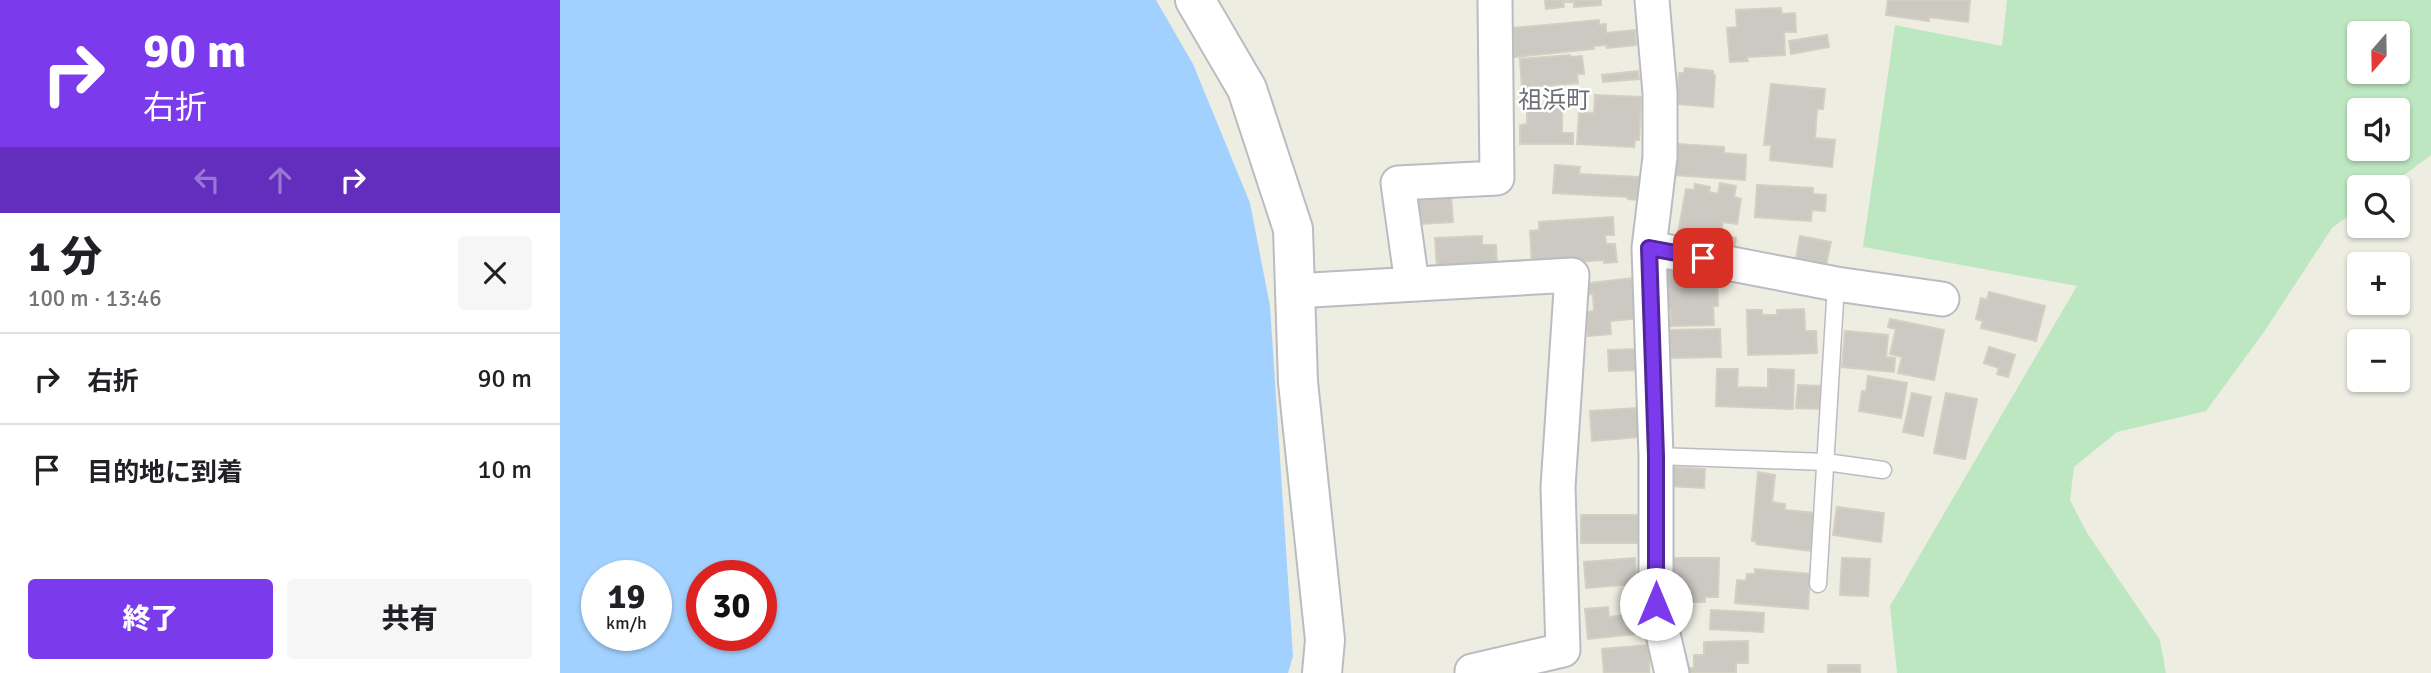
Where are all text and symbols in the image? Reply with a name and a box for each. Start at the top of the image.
text: 90 m [143,21,246,81]
north arrow [2347,21,2410,84]
map controls [2347,21,2410,392]
icon: right [28,28,119,119]
district label: 祖浜町 [1518,85,1590,115]
text: 右折 [143,88,207,127]
button: sound [2347,98,2410,161]
icon: left [188,161,226,199]
icon: ahead [261,161,299,199]
icon: right [334,161,372,199]
button: search [2347,175,2410,238]
pin [1673,228,1733,288]
text: 1 分 [28,232,102,283]
button: close [458,236,532,310]
icon: arrive [1684,239,1722,277]
button: + [2347,252,2410,315]
text: 100 m · 13:46 [28,284,162,313]
button: − [2347,329,2410,392]
icon: right [28,360,66,398]
text: 90 m [477,363,532,395]
text: 右折 [87,366,139,398]
icon: arrive [28,451,66,489]
text: 10 m [477,454,532,486]
text: 目的地に到着 [87,457,243,489]
speed limit sign: 30 [686,560,777,651]
position arrow [1619,567,1693,641]
text: 19 [608,575,645,618]
button: 終了 [28,579,273,659]
button: 共有 [287,579,532,659]
text: km/h [606,612,647,634]

